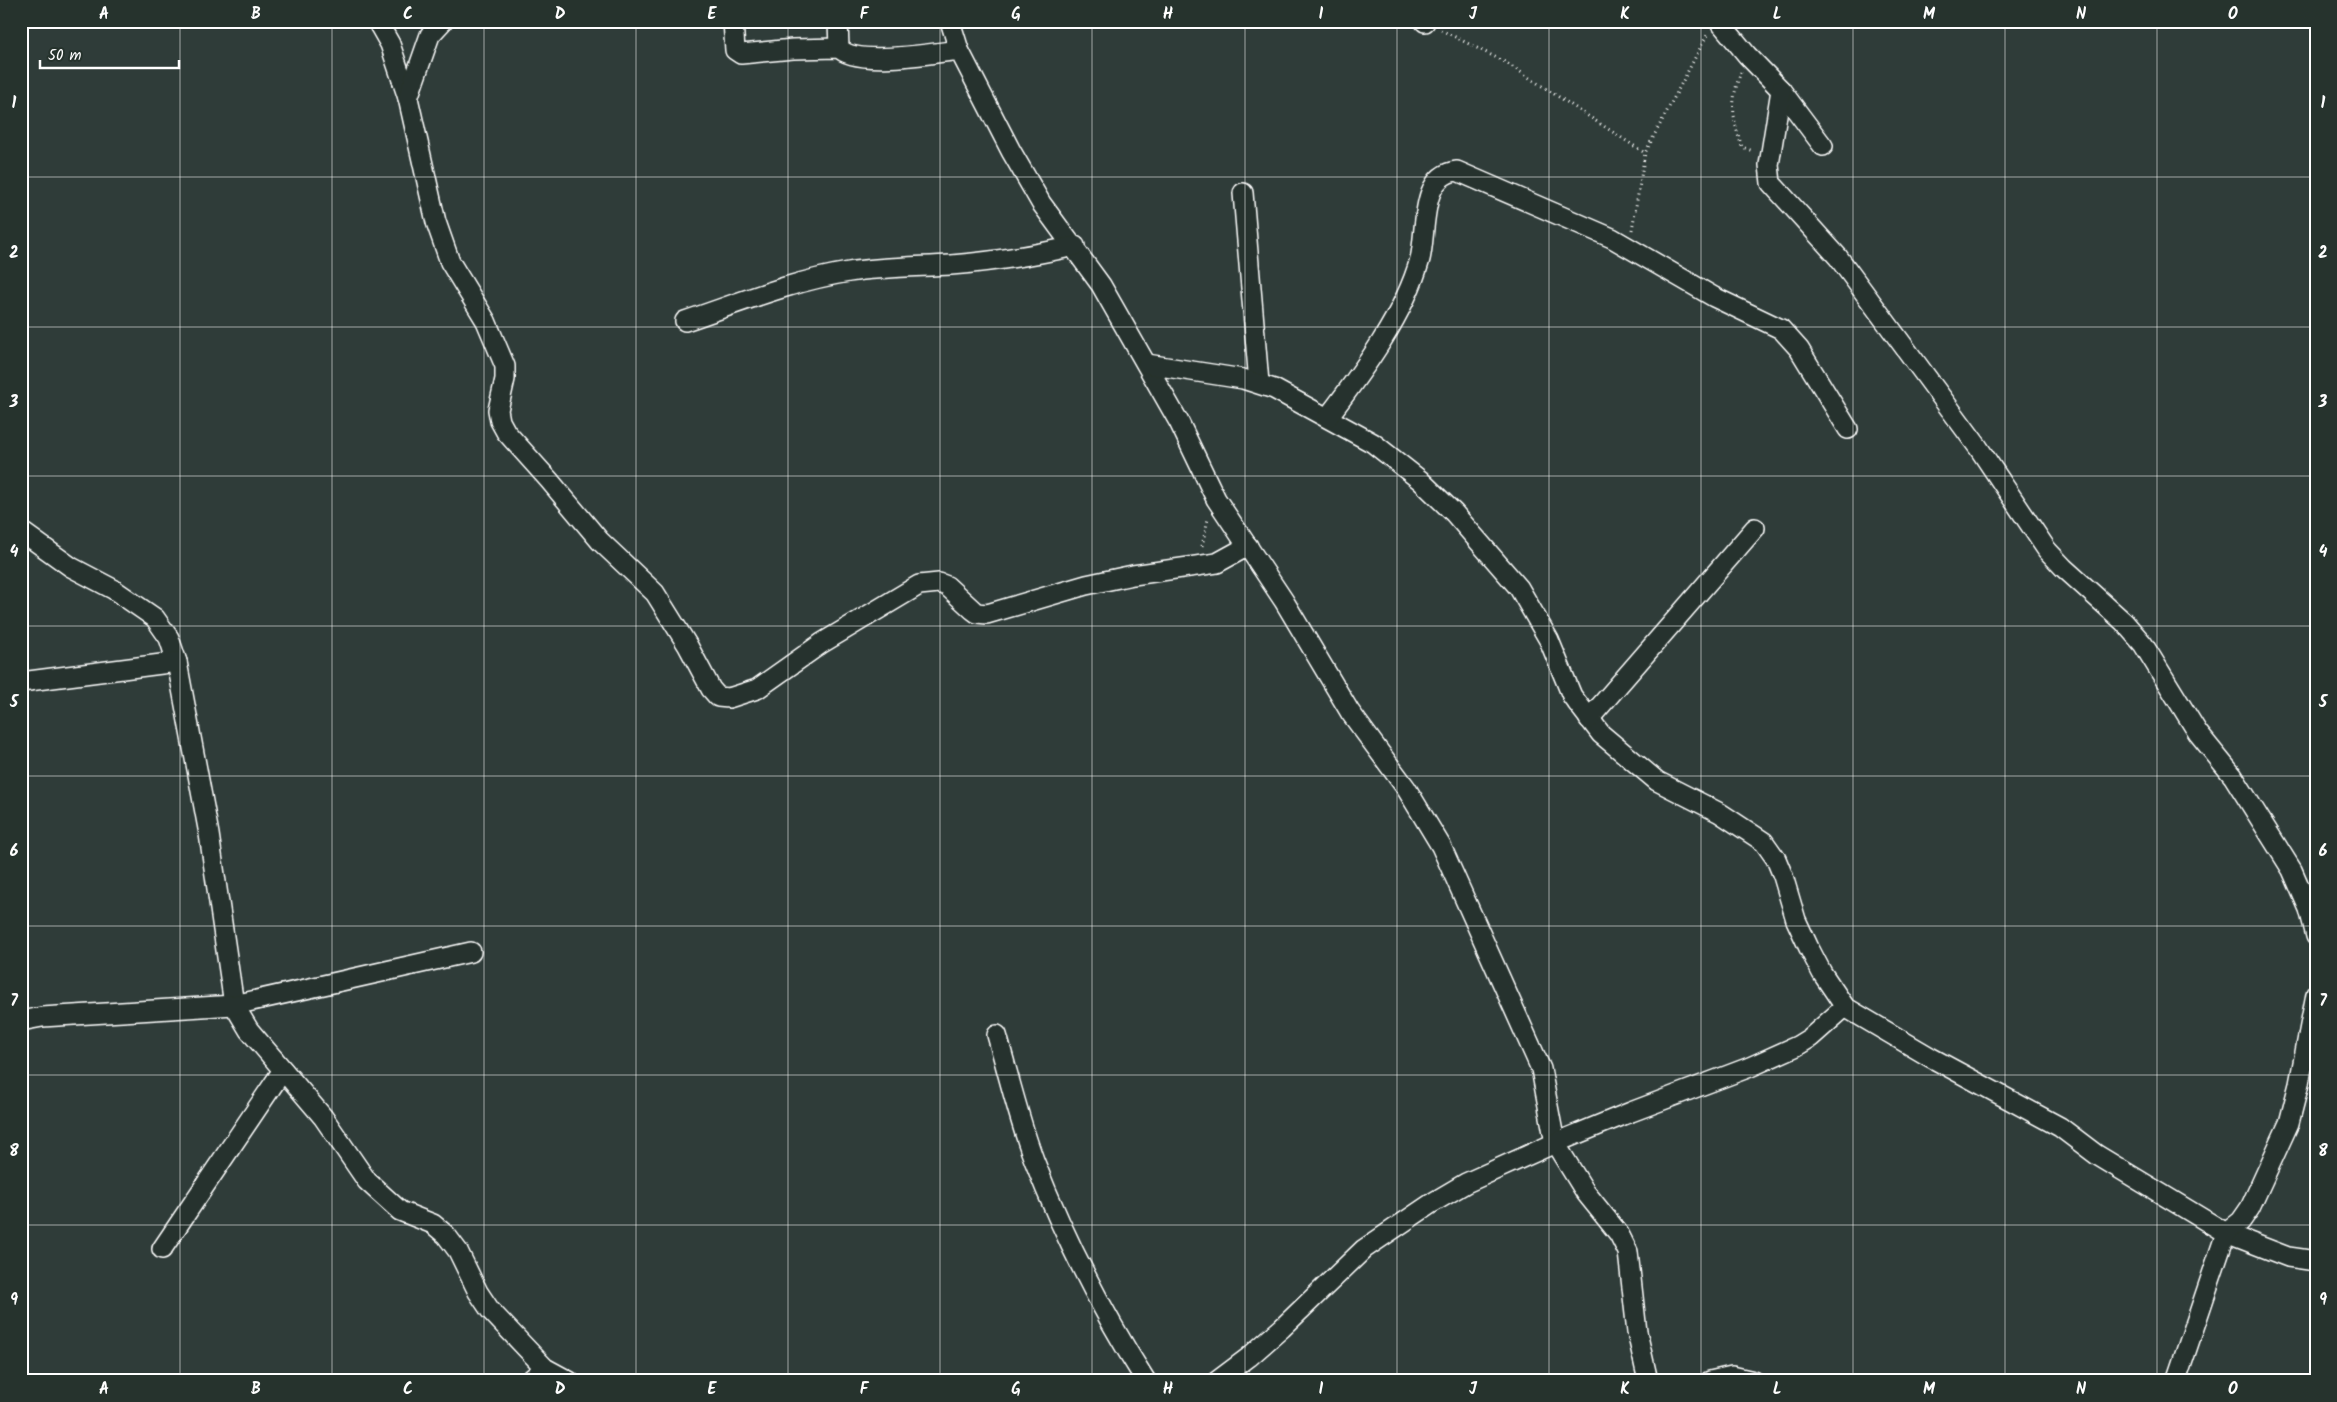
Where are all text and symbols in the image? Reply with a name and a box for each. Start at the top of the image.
text: A [99,2,109,27]
text: B [251,2,261,27]
text: C [403,2,413,27]
text: D [555,2,566,27]
text: E [708,2,718,27]
text: F [860,2,870,27]
text: G [1011,2,1021,27]
text: H [1163,2,1173,27]
text: I [1319,2,1324,27]
text: J [1469,2,1478,27]
text: K [1620,2,1630,27]
text: L [1773,2,1781,27]
text: M [1923,2,1936,27]
text: N [2076,2,2086,27]
text: O [2228,2,2238,27]
scale bar [40,38,179,70]
text: 50 m [48,44,82,68]
text: 1 [12,91,17,116]
text: 1 [2321,91,2326,116]
text: 2 [9,241,19,266]
text: 2 [2318,241,2328,266]
text: 3 [9,390,19,415]
text: 3 [2318,390,2328,415]
text: 4 [10,540,19,565]
text: 4 [2319,540,2328,565]
text: 5 [9,690,20,715]
text: 5 [2318,690,2329,715]
text: 6 [10,839,19,864]
text: 6 [2319,839,2328,864]
text: 7 [10,989,18,1014]
text: 7 [2319,989,2327,1014]
text: 8 [9,1139,19,1164]
text: 8 [2318,1139,2328,1164]
text: 9 [10,1288,18,1313]
text: 9 [2319,1288,2327,1313]
text: A [99,1377,109,1402]
text: B [251,1377,261,1402]
text: C [403,1377,413,1402]
text: D [555,1377,566,1402]
text: E [708,1377,718,1402]
text: F [860,1377,870,1402]
text: G [1011,1377,1021,1402]
text: H [1163,1377,1173,1402]
text: I [1319,1377,1324,1402]
text: J [1469,1377,1478,1402]
text: K [1620,1377,1630,1402]
text: L [1773,1377,1781,1402]
text: M [1923,1377,1936,1402]
text: N [2076,1377,2086,1402]
text: O [2228,1377,2238,1402]

